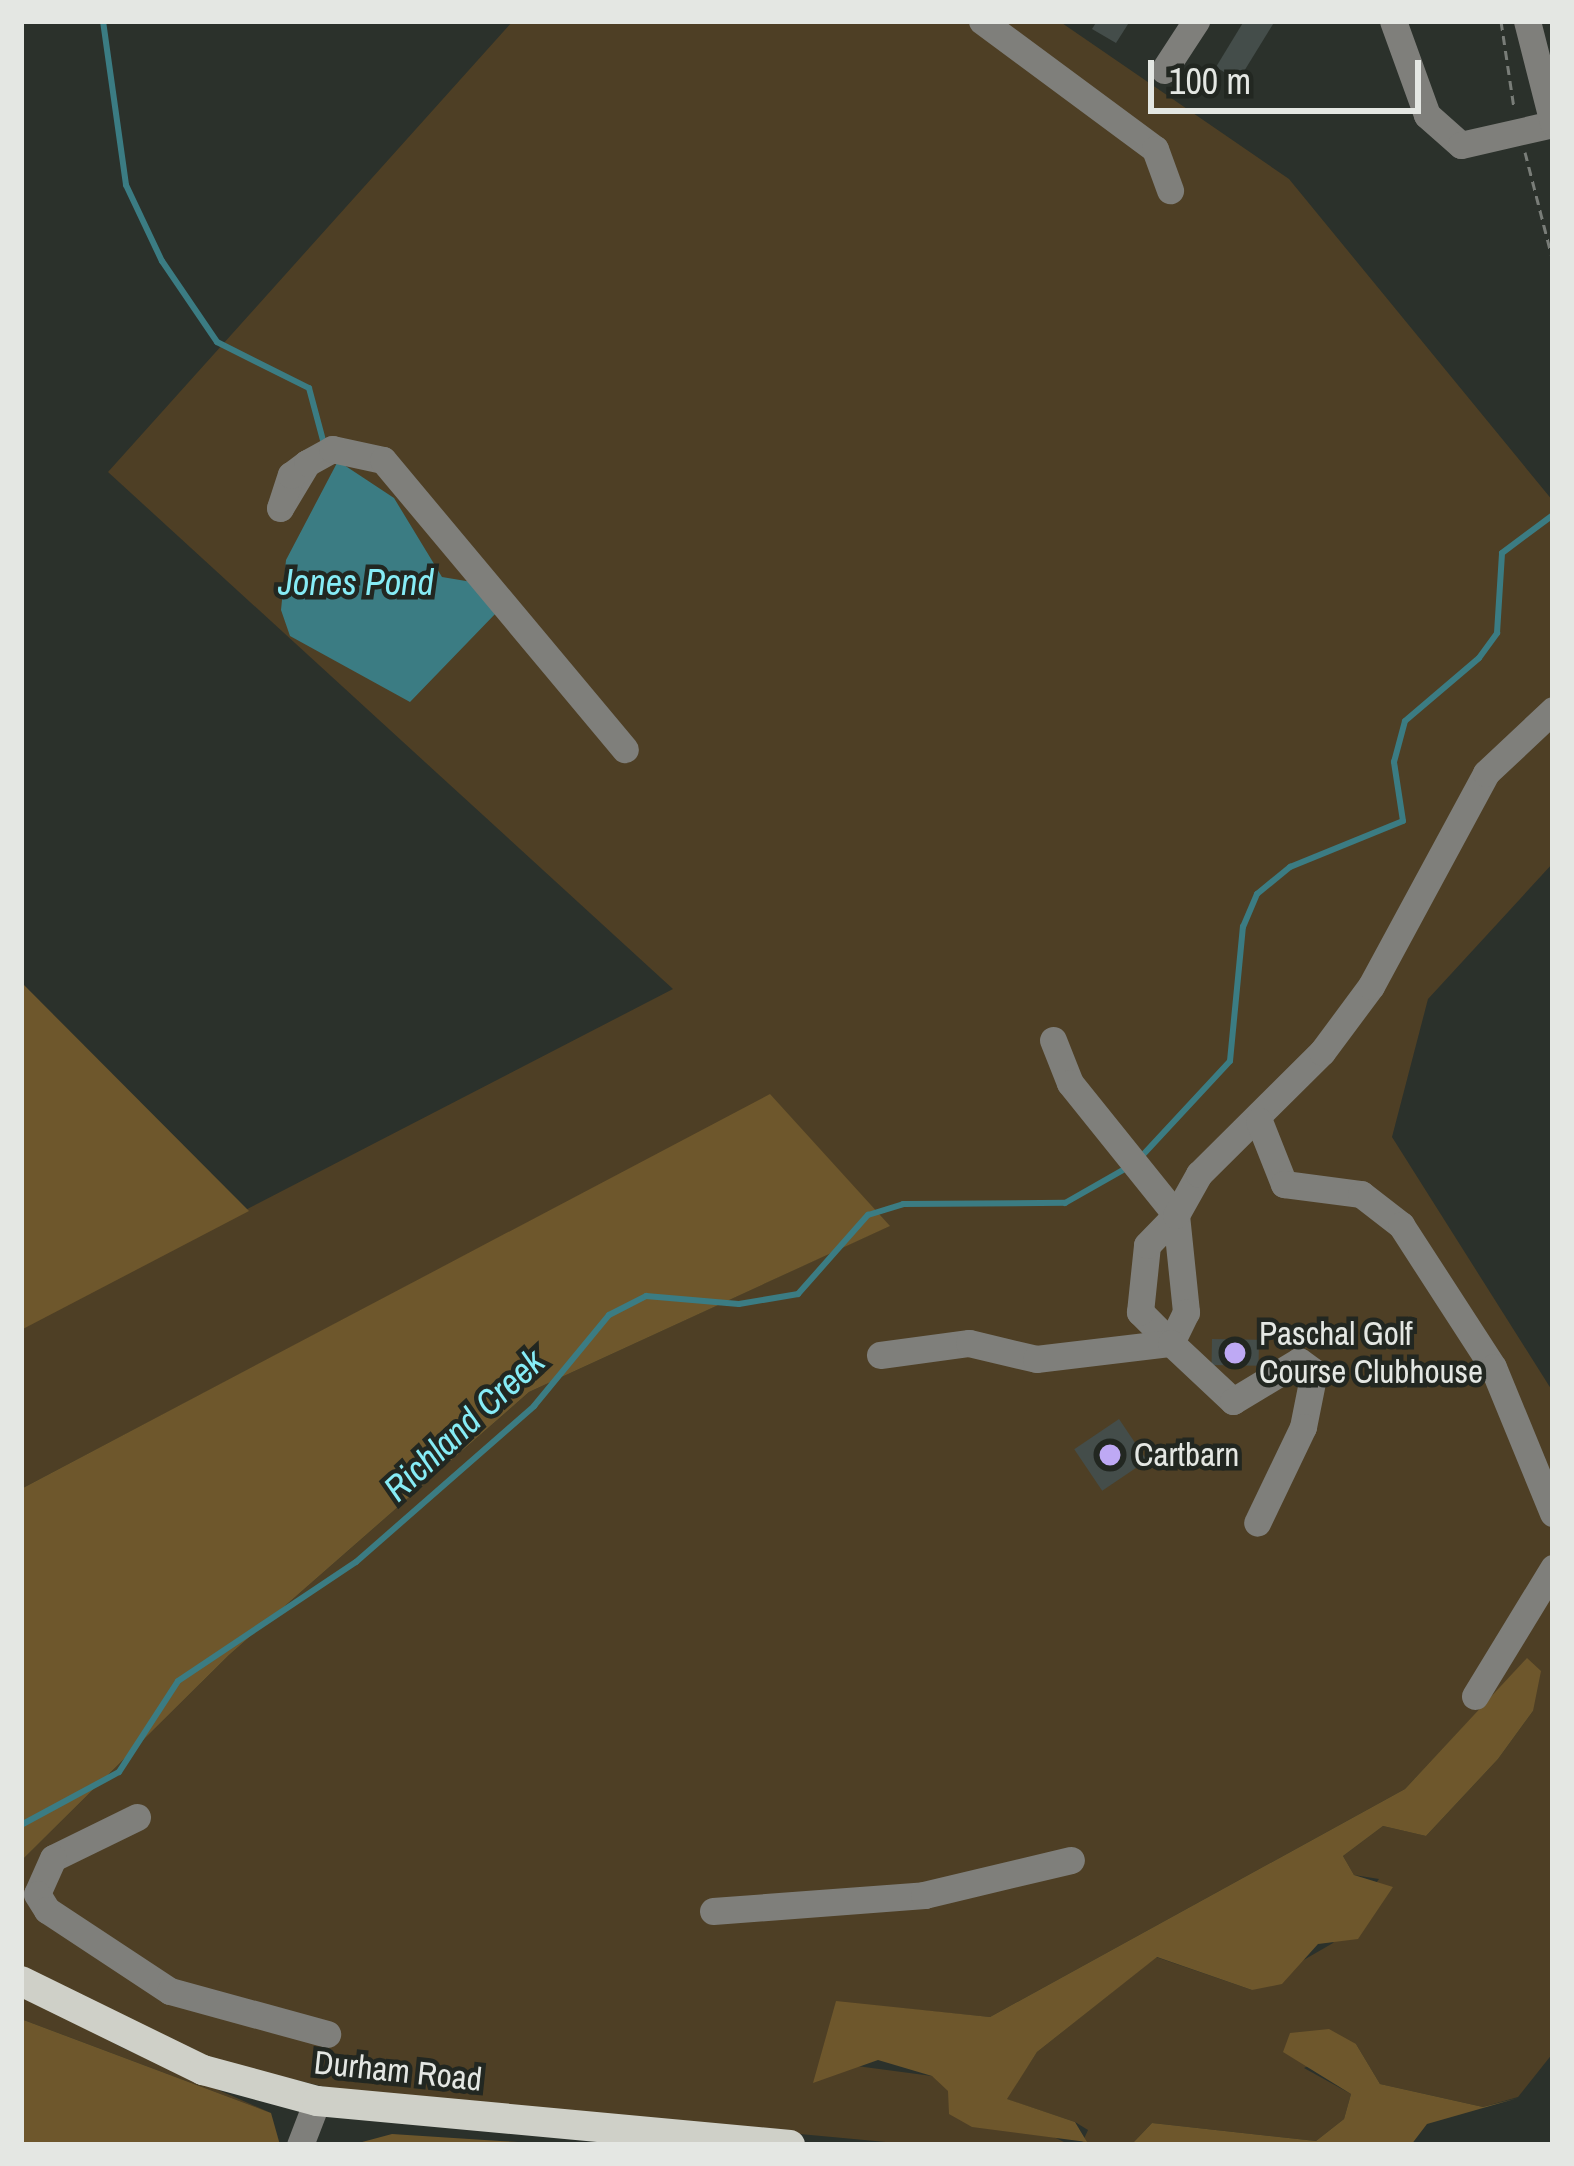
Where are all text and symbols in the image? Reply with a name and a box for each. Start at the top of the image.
scale bar [1154,36,1427,110]
text: 100 m [1169,57,1251,105]
water label: Jones Pond [278,561,434,605]
place label: Paschal Golf Course Clubhouse [1259,1314,1483,1392]
water label: Richland Creek [375,1340,553,1510]
marker: Paschal Golf Course Clubhouse [1222,1340,1248,1366]
place label: Cartbarn [1134,1435,1239,1475]
marker: Cartbarn [1097,1442,1123,1468]
street label: Durham Road [312,2043,484,2099]

